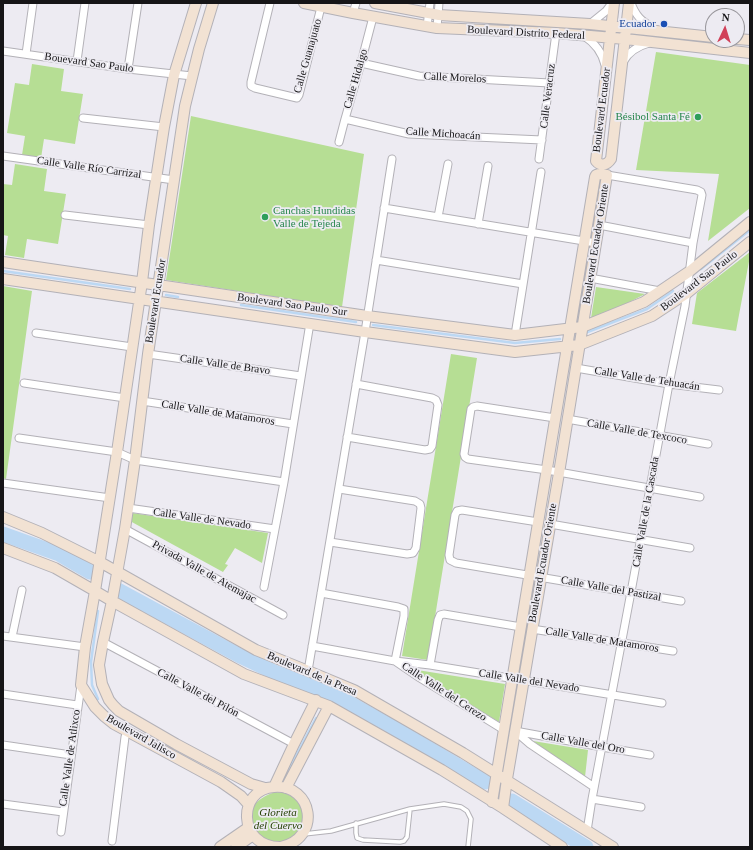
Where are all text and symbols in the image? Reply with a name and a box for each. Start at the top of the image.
north arrow [705,8,745,48]
text: N [721,11,730,23]
street label: Calle Guanajuato [291,17,325,95]
place label: Ecuador [619,17,656,31]
marker: Ecuador [659,19,669,29]
street label: Boulevard Distrito Federal [467,23,585,43]
street label: Calle Hidalgo [341,48,371,110]
street label: Bouevard Sao Paulo [44,50,134,76]
street label: Calle Veracruz [537,63,559,129]
street label: Boulevard Ecuador [590,67,614,153]
street label: Calle Morelos [423,70,487,86]
place label: Bésibol Santa Fé [615,110,690,124]
marker: Bésibol Santa Fé [693,112,703,122]
street label: Calle Michoacán [405,125,481,143]
street label: Calle Valle Río Carrizal [36,154,142,182]
street label: Boulevard Ecuador Oriente [580,183,612,305]
place label: Canchas Hundidas Valle de Tejeda [273,204,355,230]
marker: Canchas Hundidas Valle de Tejeda [260,212,270,222]
street label: Boulevard Sao Paulo [658,248,740,314]
street label: Boulevard Ecuador [143,258,169,344]
street label: Boulevard Sao Paulo Sur [236,291,348,319]
street label: Calle Valle de Bravo [179,352,271,378]
street label: Calle Valle de Tehuacán [593,364,701,394]
street label: Calle Valle de Matamoros [160,398,276,428]
street label: Calle Valle de Texcoco [586,417,688,447]
street label: Calle Valle de la Cascada [630,456,662,568]
street label: Boulevard Ecuador Oriente [526,502,560,624]
street label: Calle Valle de Nevado [152,506,252,532]
street label: Privada Valle de Atemajac [150,538,258,606]
street label: Calle Valle del Pastizal [560,574,662,604]
street label: Calle Valle de Matamoros [544,625,660,655]
street label: Boulevard de la Presa [265,649,359,699]
street label: Calle Valle del Cerezo [399,660,489,724]
street label: Calle Valle del Pilón [155,666,241,720]
street label: Calle Valle del Nevado [478,667,580,695]
street label: Calle Valle de Atlixco [57,709,83,807]
street label: Boulevard Jalisco [104,712,178,762]
street label: Calle Valle del Oro [540,729,626,757]
park label: Glorieta del Cuervo [254,806,302,832]

